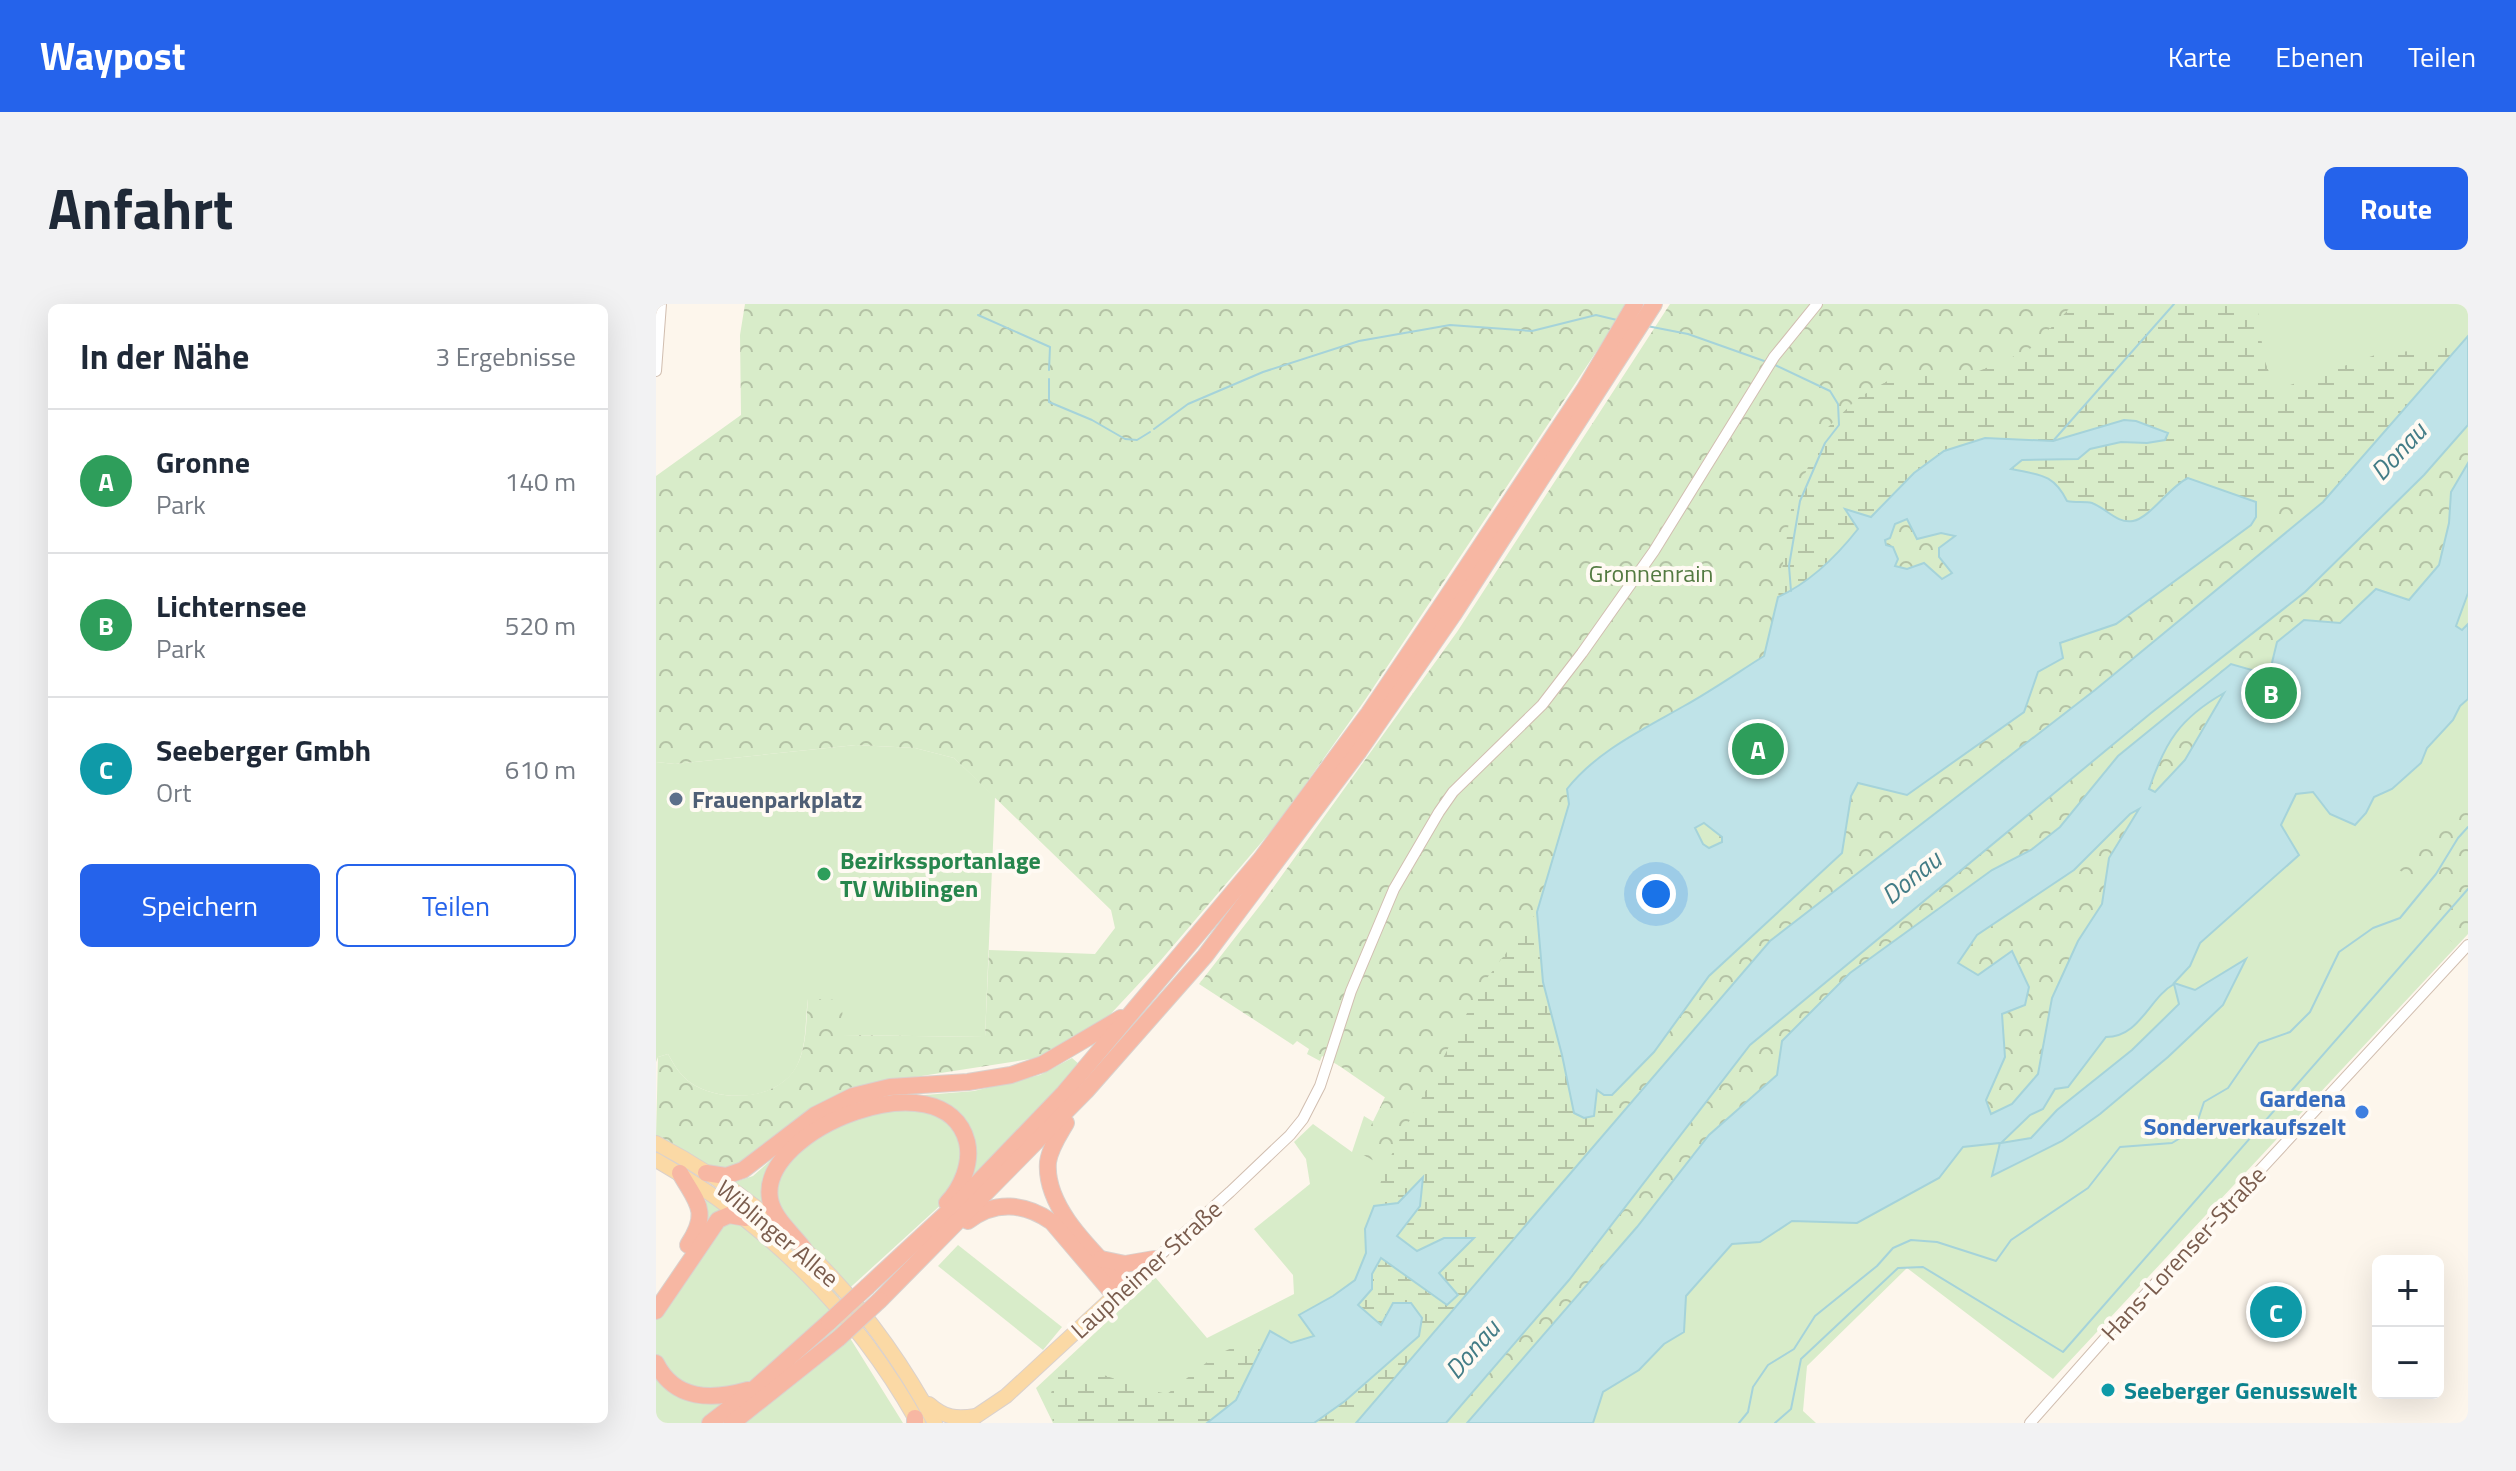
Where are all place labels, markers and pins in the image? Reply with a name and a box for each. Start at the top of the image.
pin: B [2245,663,2297,723]
pin: A [1732,719,1784,779]
place label: Frauenparkplatz [692,781,862,817]
marker: Frauenparkplatz [667,790,685,808]
place label: Bezirkssportanlage TV Wiblingen [840,842,1041,906]
marker: Bezirkssportanlage TV Wiblingen [815,865,833,883]
place label: Gardena Sonderverkaufszelt [2143,1080,2346,1144]
marker: Gardena Sonderverkaufszelt [2353,1103,2371,1121]
pin: C [2250,1282,2302,1342]
place label: Seeberger Genusswelt [2124,1372,2357,1408]
marker: Seeberger Genusswelt [2099,1381,2117,1399]

